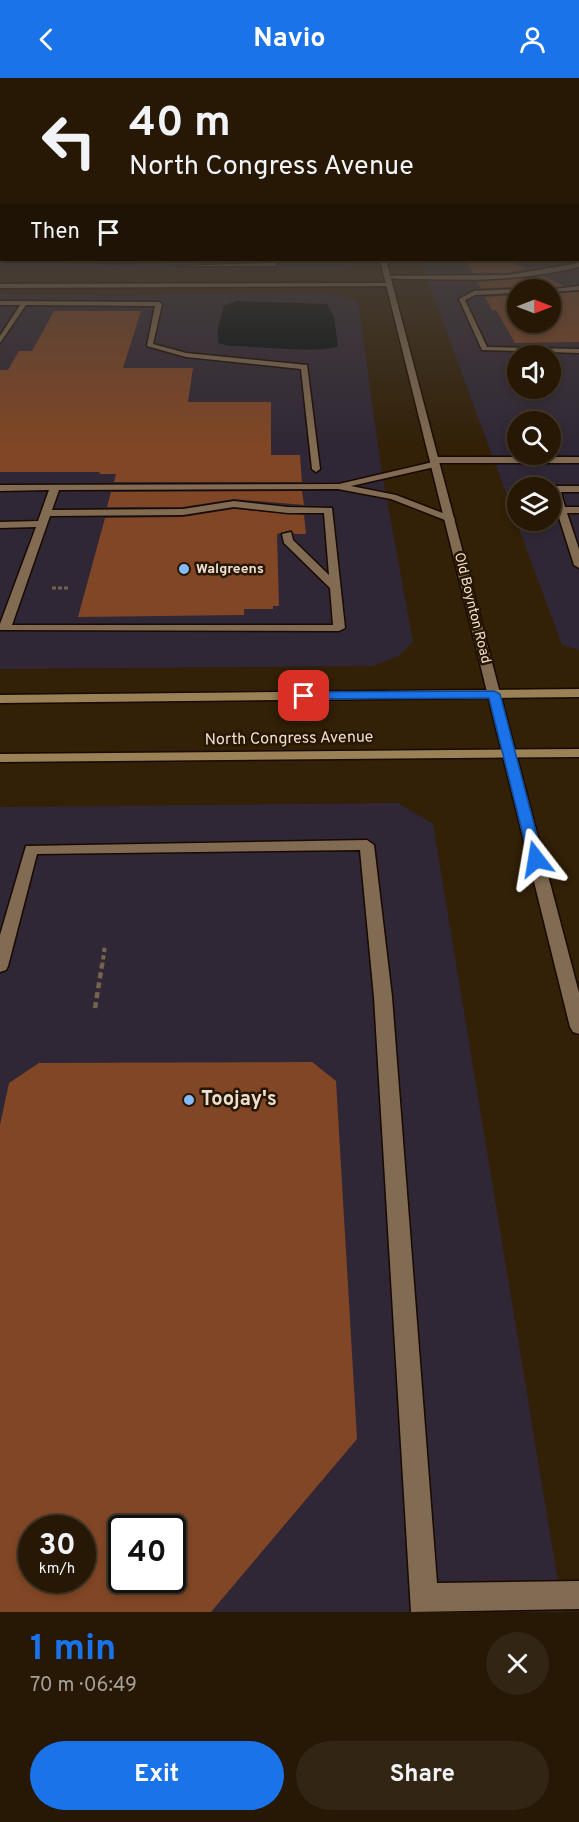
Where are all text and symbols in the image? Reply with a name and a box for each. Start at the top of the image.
text: Navio [253,22,326,56]
icon: back [30,23,63,56]
icon: person [516,23,549,56]
text: 40 m [129,98,231,151]
icon: left [30,102,108,180]
text: North Congress Avenue [129,150,414,184]
icon: arrive [92,216,125,249]
text: Then [30,219,80,246]
north arrow [507,279,561,333]
map controls [507,279,561,531]
button: sound [507,345,561,399]
button: search [507,411,561,465]
button: layers [507,477,561,531]
street label: Old Boynton Road [450,551,494,665]
place label: Walgreens [196,561,264,578]
marker: Walgreens [177,562,191,576]
pin [278,670,329,721]
icon: arrive [287,679,320,712]
street label: North Congress Avenue [204,728,374,750]
position arrow [504,827,568,891]
place label: Toojay's [201,1087,277,1113]
marker: Toojay's [182,1093,196,1107]
speed limit sign: 40 [108,1515,186,1593]
text: 30 [38,1528,76,1565]
text: km/h [39,1560,75,1579]
text: 1 min [30,1627,116,1673]
button: close [486,1632,549,1695]
text: 70 m · 06:49 [30,1673,137,1699]
button: Exit [30,1741,284,1810]
button: Share [296,1741,549,1810]

